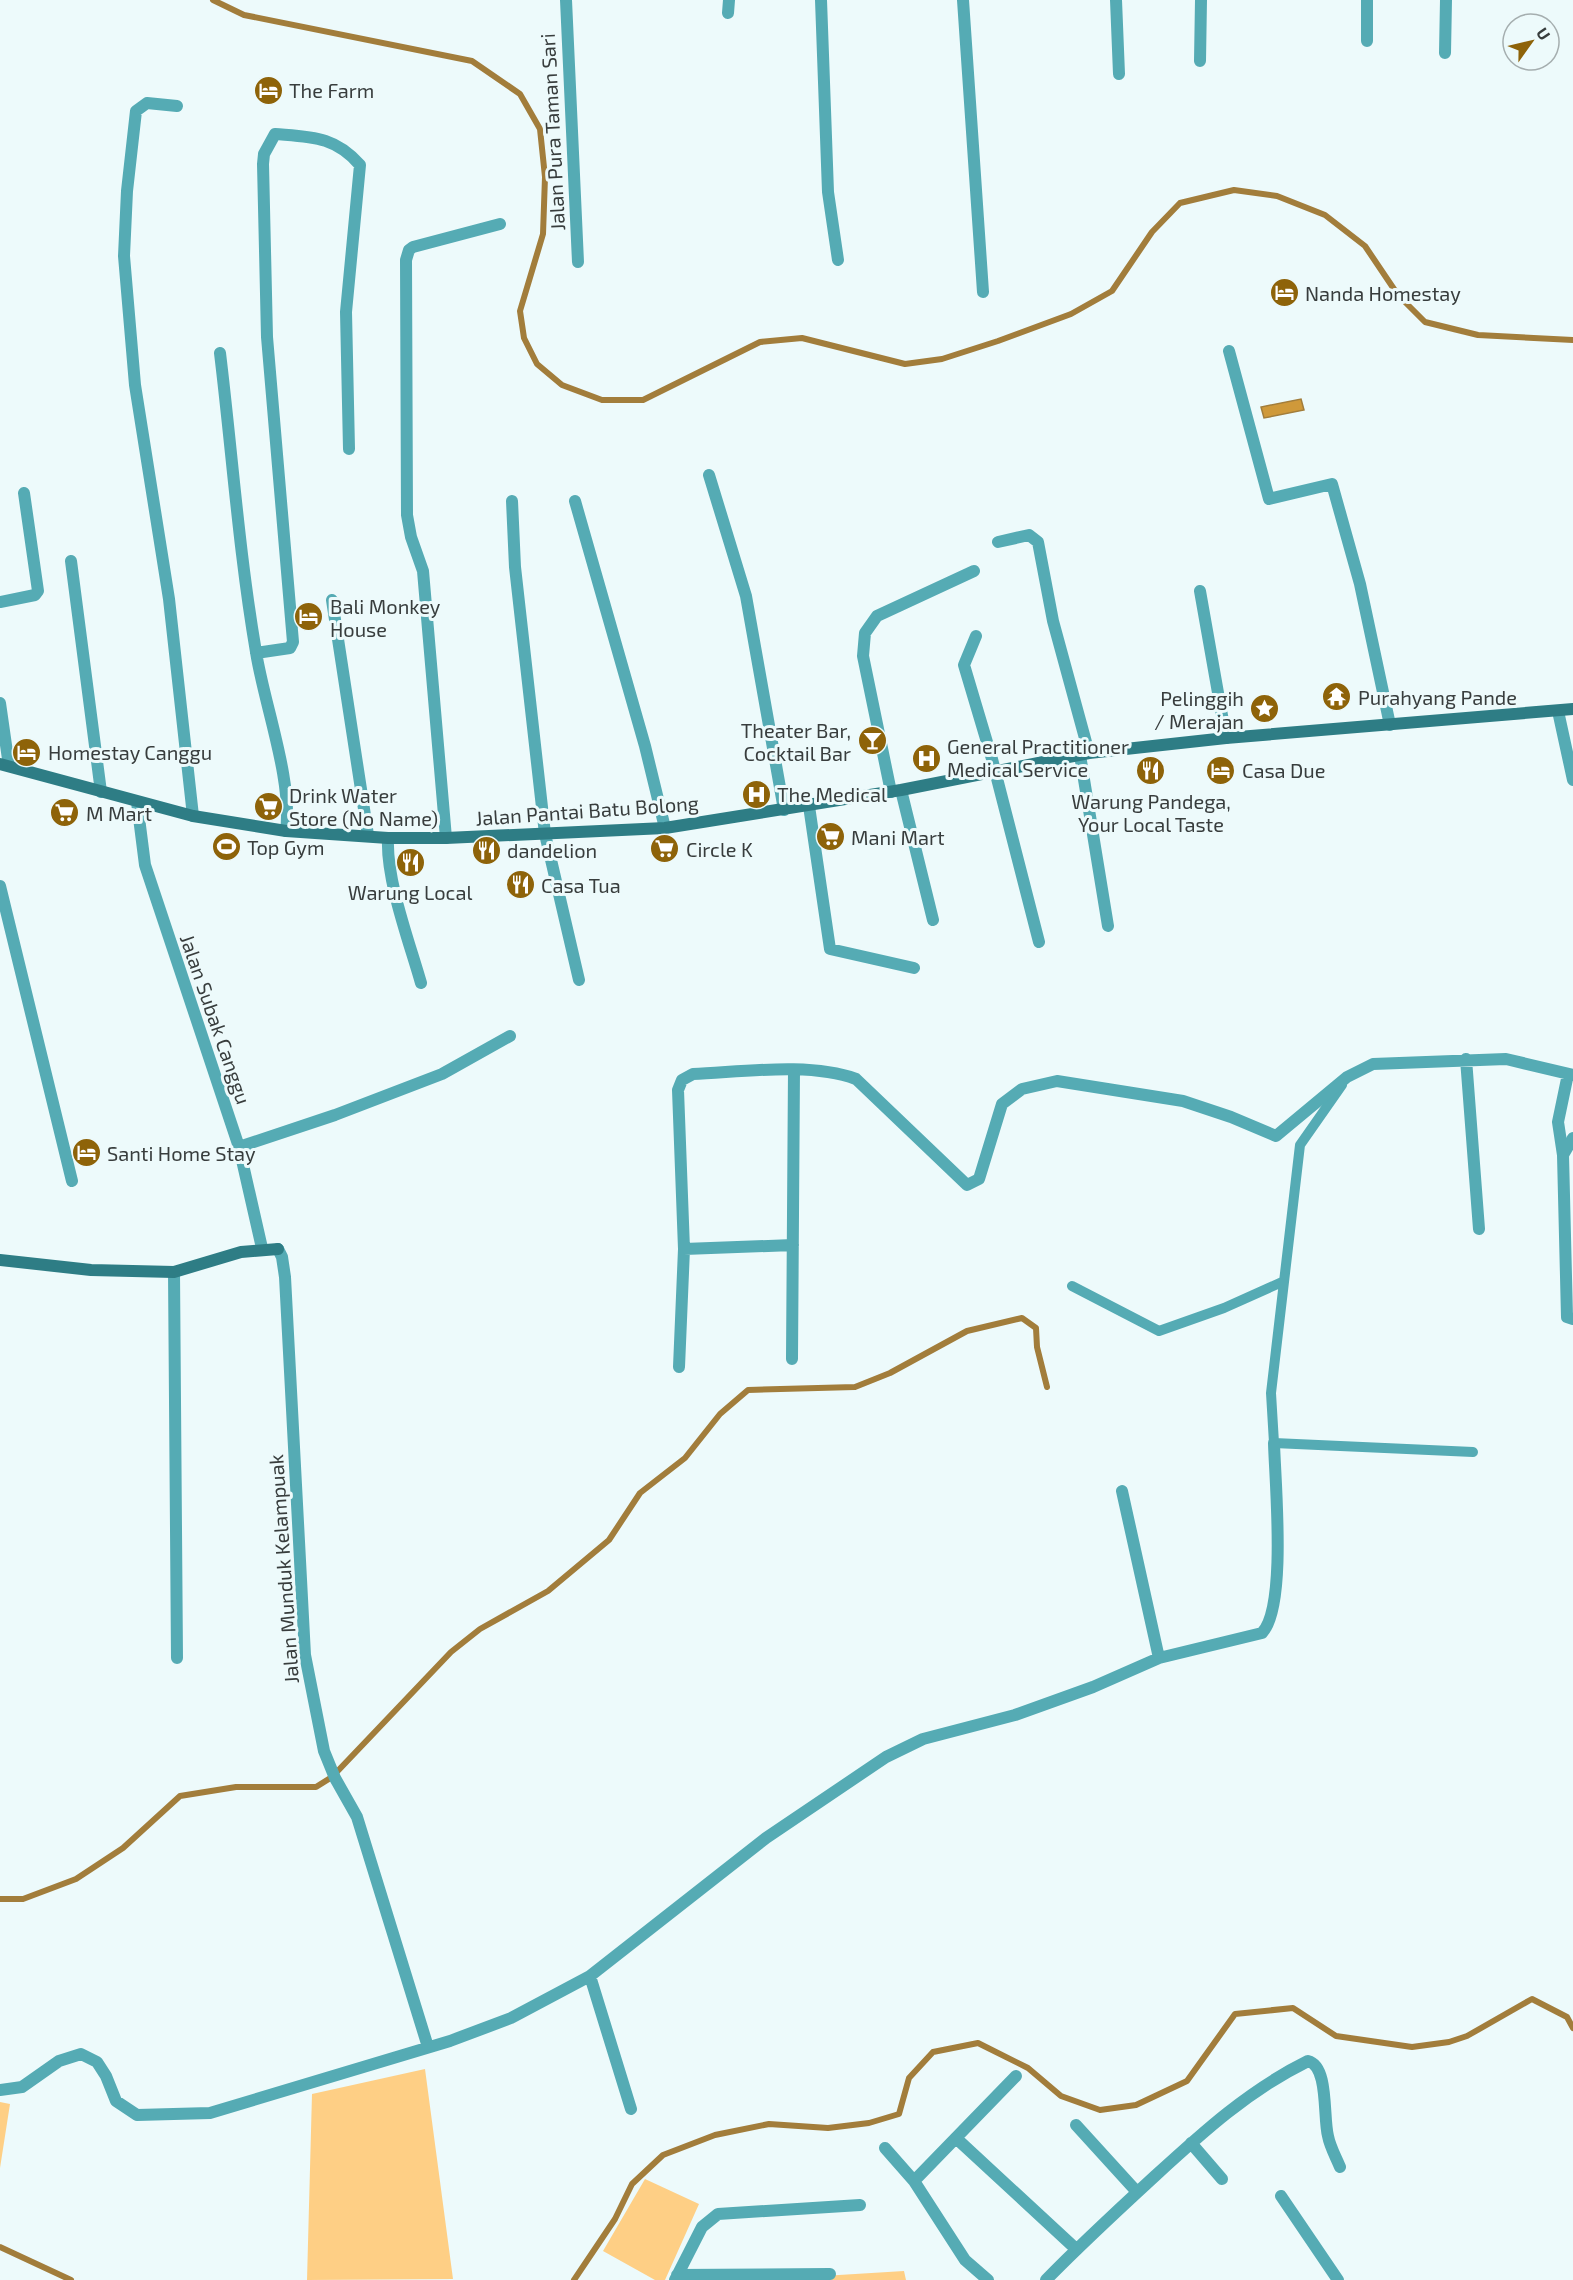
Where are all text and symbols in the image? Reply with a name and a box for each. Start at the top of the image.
north arrow [1501,12,1561,72]
text: U [1533,23,1555,43]
street label: Jalan Pura Taman Sari [535,33,569,231]
hotel icon: The Farm [252,74,284,106]
place label: The Farm [289,78,374,102]
hotel icon: Nanda Homestay [1268,277,1300,309]
place label: Nanda Homestay [1305,281,1461,305]
place label: Bali Monkey House [330,594,441,641]
hotel icon: Bali Monkey House [293,601,325,633]
temple icon: Purahyang Pande [1321,681,1353,713]
place label: Purahyang Pande [1358,685,1517,709]
place label: Pelinggih / Merajan [1154,686,1244,733]
place icon: Pelinggih / Merajan [1249,693,1281,725]
place label: Theater Bar, Cocktail Bar [741,718,851,765]
bar icon: Theater Bar, Cocktail Bar [856,725,888,757]
place label: General Practitioner Medical Service [947,734,1129,781]
hotel icon: Homestay Canggu [11,736,43,768]
place label: Homestay Canggu [48,740,212,764]
hospital icon: General Practitioner Medical Service [910,742,942,774]
restaurant icon: Warung Pandega, Your Local Taste [1135,754,1167,786]
hotel icon: Casa Due [1205,754,1237,786]
place label: Casa Due [1242,758,1325,782]
hospital icon: The Medical [740,778,772,810]
place label: The Medical [777,782,887,806]
place label: Drink Water Store (No Name) [289,783,438,830]
place label: Warung Pandega, Your Local Taste [1071,789,1231,836]
supermarket icon: Drink Water Store (No Name) [252,790,284,822]
street label: Jalan Pantai Batu Bolong [475,790,699,830]
supermarket icon: M Mart [49,797,81,829]
place label: M Mart [86,801,153,825]
supermarket icon: Mani Mart [814,821,846,853]
place label: Mani Mart [851,825,945,849]
sports icon: Top Gym [210,831,242,863]
supermarket icon: Circle K [649,833,681,865]
restaurant icon: dandelion [470,834,502,866]
place label: Top Gym [247,835,324,859]
place label: Circle K [686,837,753,861]
place label: dandelion [507,838,597,862]
restaurant icon: Warung Local [394,846,426,878]
restaurant icon: Casa Tua [504,869,536,901]
place label: Casa Tua [541,873,621,897]
place label: Warung Local [348,880,472,904]
street label: Jalan Subak Canggu [176,931,256,1107]
hotel icon: Santi Home Stay [70,1137,102,1169]
place label: Santi Home Stay [107,1141,256,1165]
street label: Jalan Munduk Kelampuak [263,1454,303,1684]

